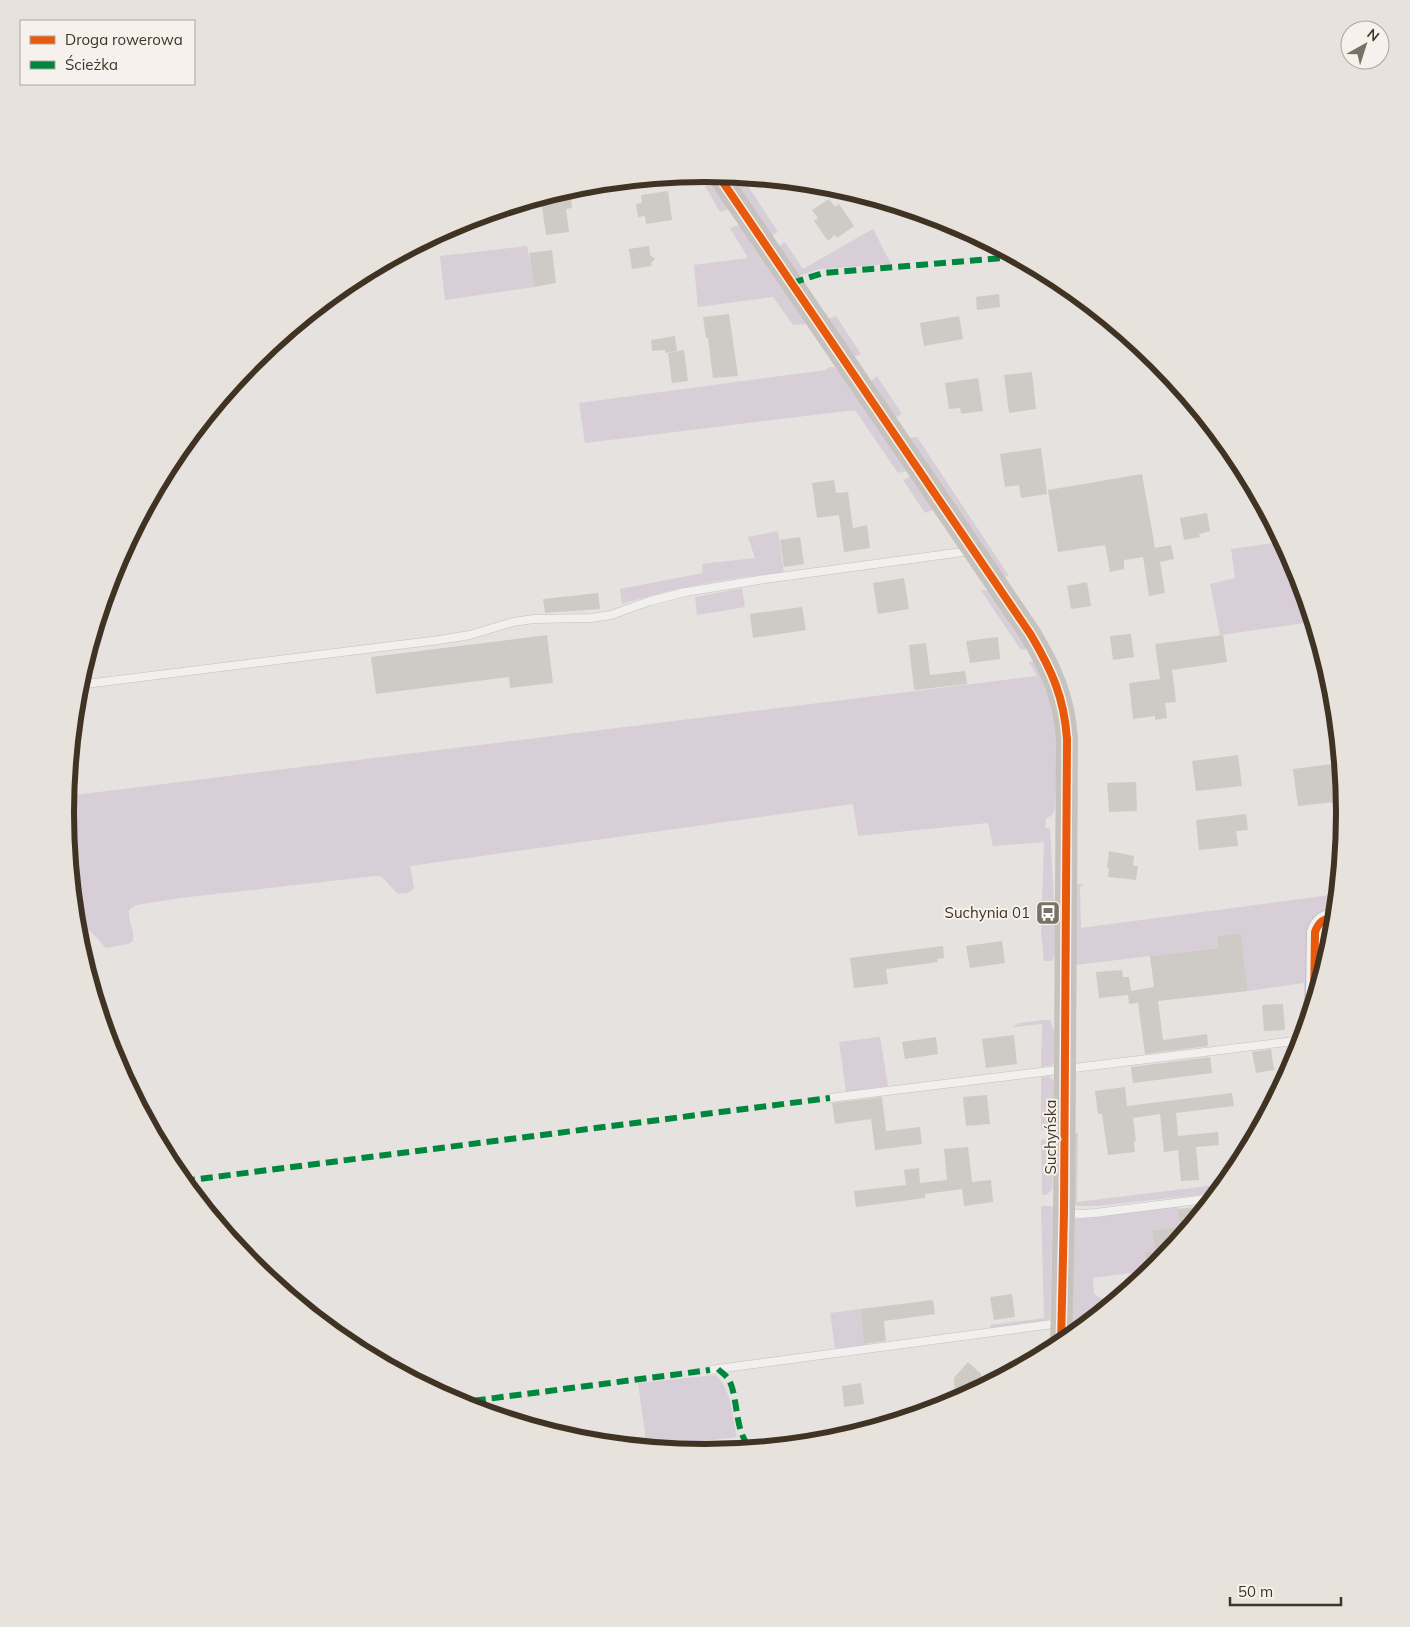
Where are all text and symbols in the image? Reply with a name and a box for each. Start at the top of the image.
legend [20,20,195,85]
north arrow [1340,20,1390,70]
text: N [1363,25,1383,45]
text: Droga rowerowa [65,30,183,49]
text: Ścieżka [65,55,118,74]
bus stop icon: Suchynia 01 [1035,900,1061,926]
place label: Suchynia 01 [945,903,1030,922]
street label: Suchyńska [1041,1100,1060,1175]
scale bar [1230,1574,1341,1606]
text: 50 m [1238,1582,1273,1601]

